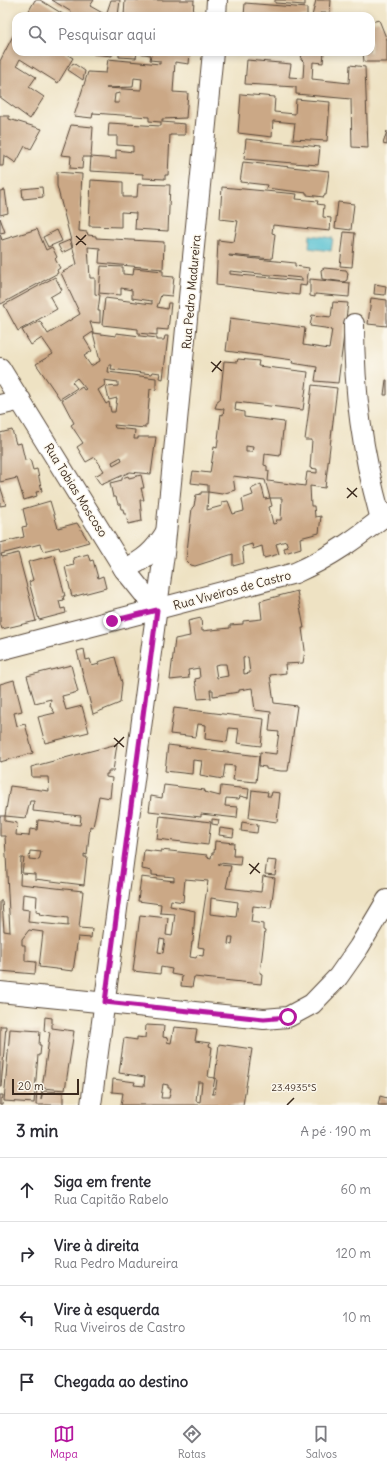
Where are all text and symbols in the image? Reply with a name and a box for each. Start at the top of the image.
search box [12,12,375,56]
icon: search [26,23,48,45]
text: Pesquisar aqui [58,25,156,44]
street label: Rua Pedro Madureira [179,234,203,350]
street label: Rua Tobias Moscoso [41,440,111,540]
street label: Rua Viveiros de Castro [171,567,293,613]
route end [103,612,121,630]
route start [279,1008,297,1026]
scale bar [12,1077,79,1096]
text: 20 m [18,1079,44,1093]
text: 23.4935°S [272,1081,317,1094]
text: 3 min [16,1120,58,1142]
text: A pé · 190 m [300,1123,371,1140]
text: Siga em frente [54,1172,151,1191]
icon: ahead [16,1179,38,1201]
text: 60 m [340,1181,371,1198]
text: Rua Capitão Rabelo [54,1191,169,1208]
text: Vire à direita [54,1236,139,1255]
icon: right [16,1243,38,1265]
text: 120 m [336,1245,371,1262]
text: Rua Pedro Madureira [54,1255,178,1272]
text: Vire à esquerda [54,1300,160,1319]
icon: left [16,1307,38,1329]
text: 10 m [343,1309,371,1326]
text: Rua Viveiros de Castro [54,1319,185,1336]
icon: arrive [16,1371,38,1393]
text: Chegada ao destino [54,1372,188,1391]
tab: Mapa [50,1423,78,1461]
tab: Rotas [178,1423,206,1461]
tab: Salvos [306,1423,337,1461]

